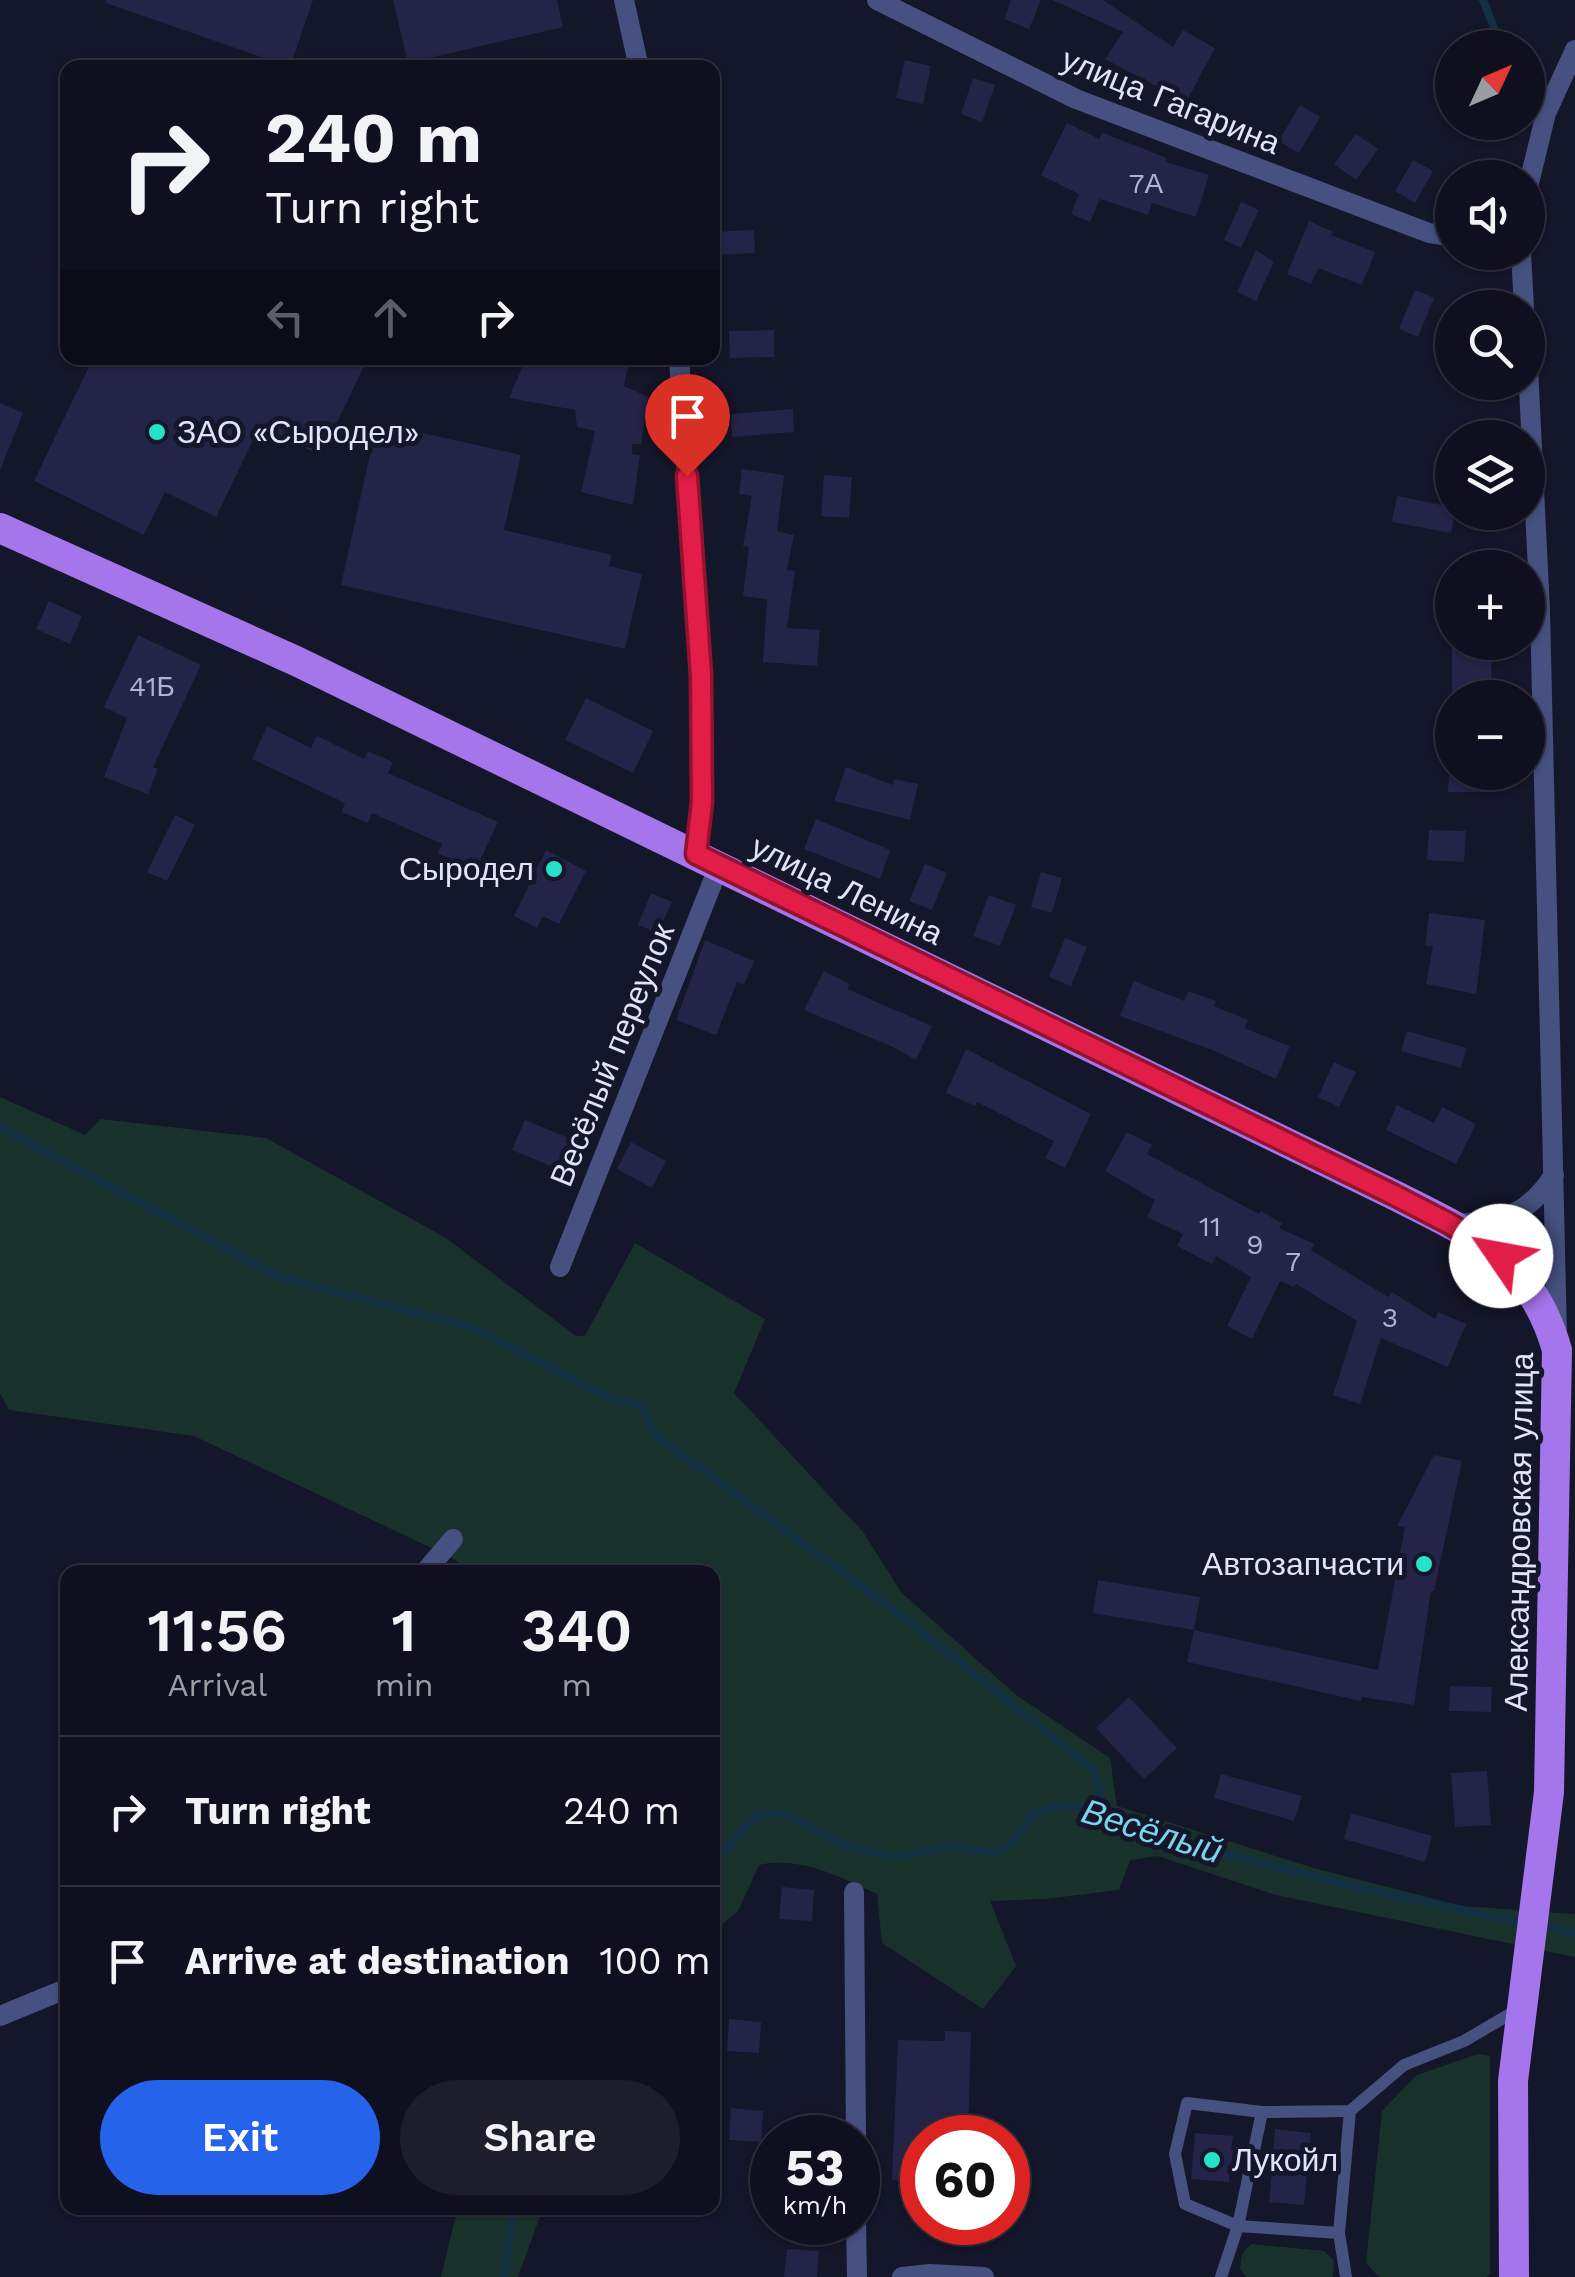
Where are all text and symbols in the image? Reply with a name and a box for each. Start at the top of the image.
north arrow [1435,30,1545,140]
map controls [1435,30,1545,790]
street label: улица Гагарина [1056,40,1286,162]
text: 240 m [265,97,482,179]
icon: right [100,100,230,230]
button: sound [1435,160,1545,270]
house number: 7А [1129,167,1164,200]
text: Turn right [265,181,479,234]
icon: left [258,290,313,345]
icon: ahead [363,290,418,345]
icon: right [468,290,523,345]
button: search [1435,290,1545,400]
pin [645,374,730,477]
icon: arrive [660,389,715,444]
place label: ЗАО «Сыродел» [177,413,419,451]
button: layers [1435,420,1545,530]
marker: ЗАО «Сыродел» [146,421,168,443]
button: + [1435,550,1545,660]
house number: 41Б [129,670,175,703]
button: − [1435,680,1545,790]
street label: улица Ленина [745,827,949,953]
place label: Сыродел [399,850,534,888]
marker: Сыродел [543,858,565,880]
street label: Весёлый переулок [542,917,682,1192]
position arrow [1449,1204,1553,1308]
house number: 11 [1199,1210,1221,1243]
house number: 9 [1246,1228,1264,1261]
house number: 7 [1285,1245,1301,1278]
house number: 3 [1382,1301,1398,1334]
street label: Александровская улица [1497,1352,1541,1712]
place label: Автозапчасти [1202,1545,1404,1583]
marker: Автозапчасти [1413,1553,1435,1575]
text: 11:56 [148,1595,287,1666]
text: 1 [392,1595,417,1666]
text: 340 [521,1595,632,1666]
text: Arrival [167,1666,267,1704]
text: min [375,1666,433,1704]
text: m [561,1666,592,1704]
icon: right [100,1784,155,1839]
text: Turn right [185,1789,371,1833]
text: 240 m [563,1789,680,1833]
water label: Весёлый [1077,1790,1227,1872]
icon: arrive [100,1934,155,1989]
text: Arrive at destination [185,1939,570,1983]
text: 100 m [600,1939,711,1983]
button: Exit [100,2080,380,2195]
button: Share [400,2080,680,2195]
speed limit sign: 60 [900,2115,1030,2245]
text: 53 [786,2138,844,2197]
place label: Лукойл [1232,2141,1338,2179]
marker: Лукойл [1201,2149,1223,2171]
text: km/h [783,2191,847,2220]

